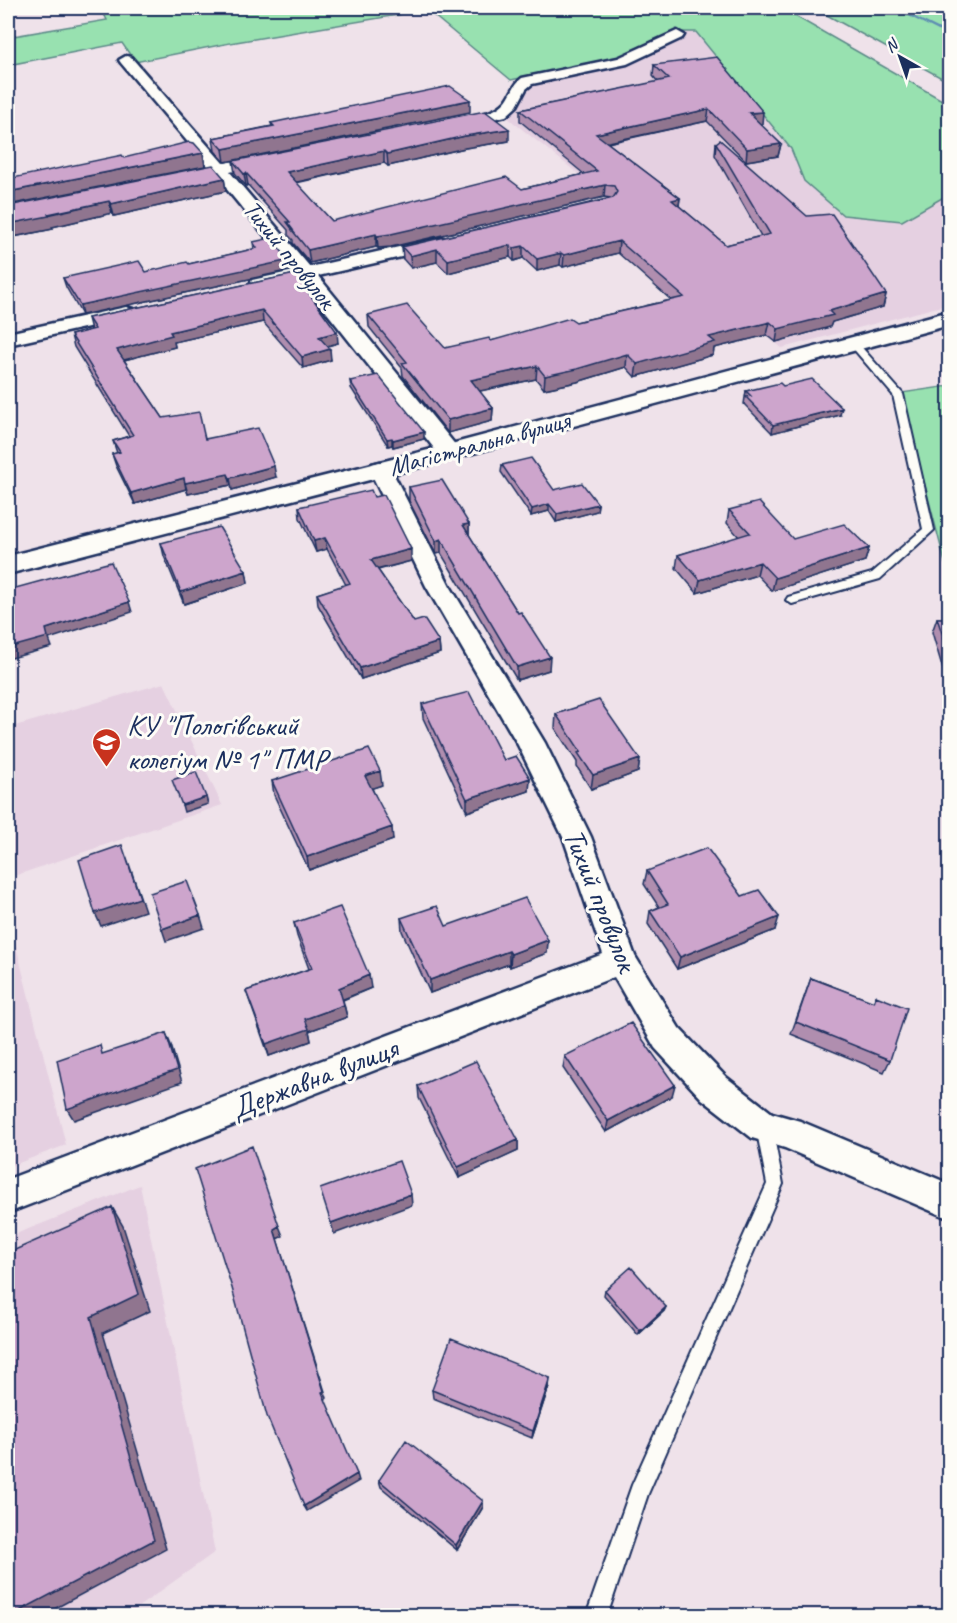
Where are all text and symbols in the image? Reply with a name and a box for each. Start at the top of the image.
north arrow [870,27,930,87]
text: N [881,33,904,57]
street label: Тихий провулок [236,193,345,317]
street label: Магістральна вулиця [385,403,575,483]
place label: КУ "Пологівський колегіум № 1" ПМР [127,706,331,778]
school or university icon: КУ "Пологівський колегіум № 1" ПМР [90,726,122,768]
street label: Тихий провулок [555,823,648,979]
street label: Державна вулиця [225,1028,405,1127]

